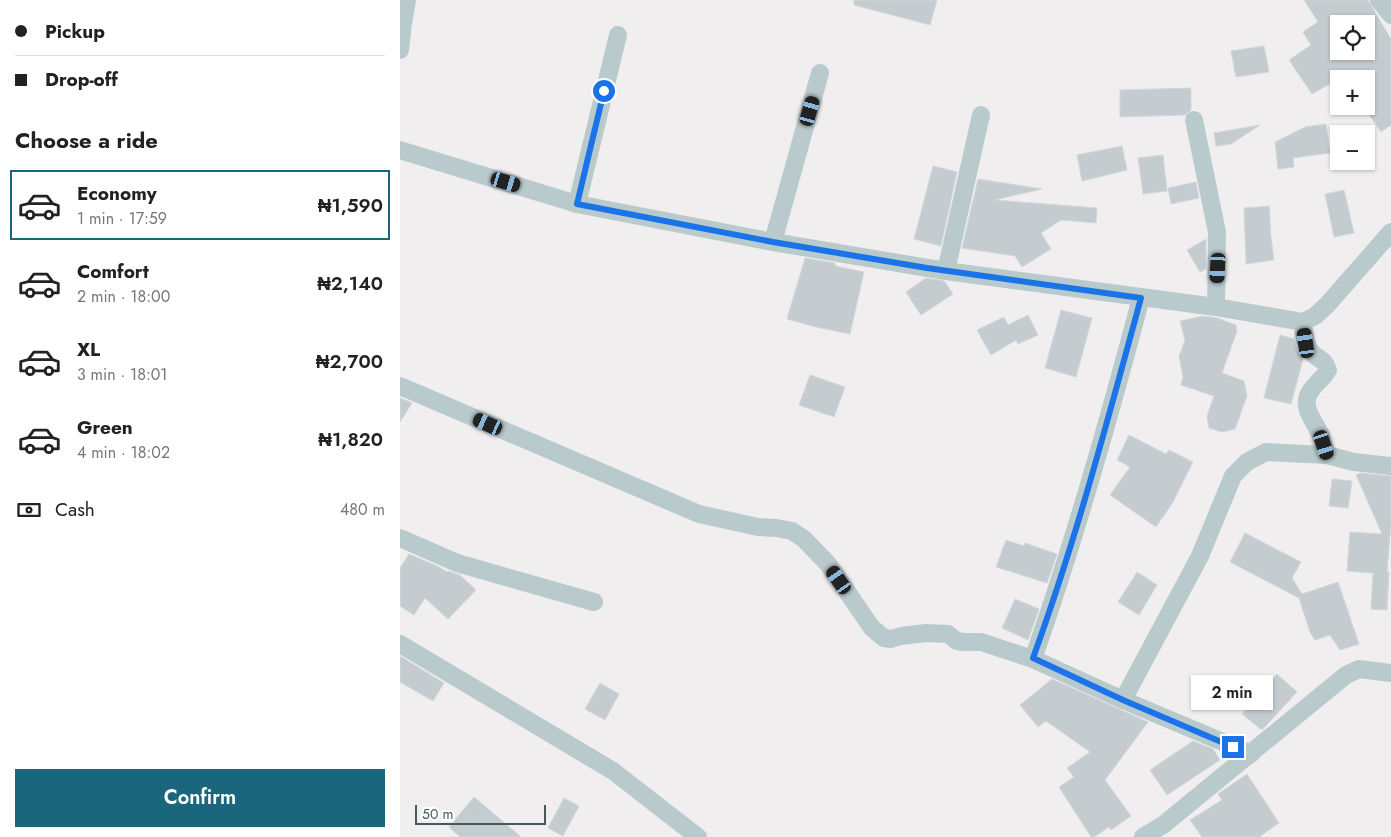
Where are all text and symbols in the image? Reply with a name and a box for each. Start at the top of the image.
map controls [1330,15,1375,170]
button: locate [1330,15,1375,60]
text: Pickup [45,18,105,45]
text: Drop-off [45,66,118,93]
button: + [1330,70,1375,115]
route start [593,80,615,102]
car [798,95,821,127]
text: Choose a ride [15,124,158,156]
button: − [1330,125,1375,170]
car [489,170,522,194]
text: Economy [77,180,157,207]
icon: car [17,183,62,228]
text: ₦1,590 [318,192,383,219]
text: 1 min · 17:59 [77,207,167,230]
car [1209,253,1226,283]
text: Comfort [77,258,149,285]
icon: car [17,261,62,306]
text: ₦2,140 [317,270,383,297]
text: 2 min · 18:00 [77,285,170,308]
car [1296,327,1315,359]
text: XL [77,336,100,363]
icon: car [17,339,62,384]
text: ₦2,700 [316,348,383,375]
text: 3 min · 18:01 [77,363,168,386]
car [471,411,504,437]
text: Green [77,414,133,441]
icon: car [17,417,62,462]
text: ₦1,820 [318,426,383,453]
car [1312,428,1335,462]
text: 4 min · 18:02 [77,441,170,464]
icon: cash [15,496,43,524]
text: Cash [55,496,95,523]
text: 480 m [340,498,385,521]
car [824,563,853,597]
callout: 2 min [1192,674,1274,710]
text: 2 min [1211,681,1253,704]
route end [1222,736,1244,758]
button: Confirm [15,769,385,827]
scale bar [415,802,546,825]
text: 50 m [422,804,453,824]

